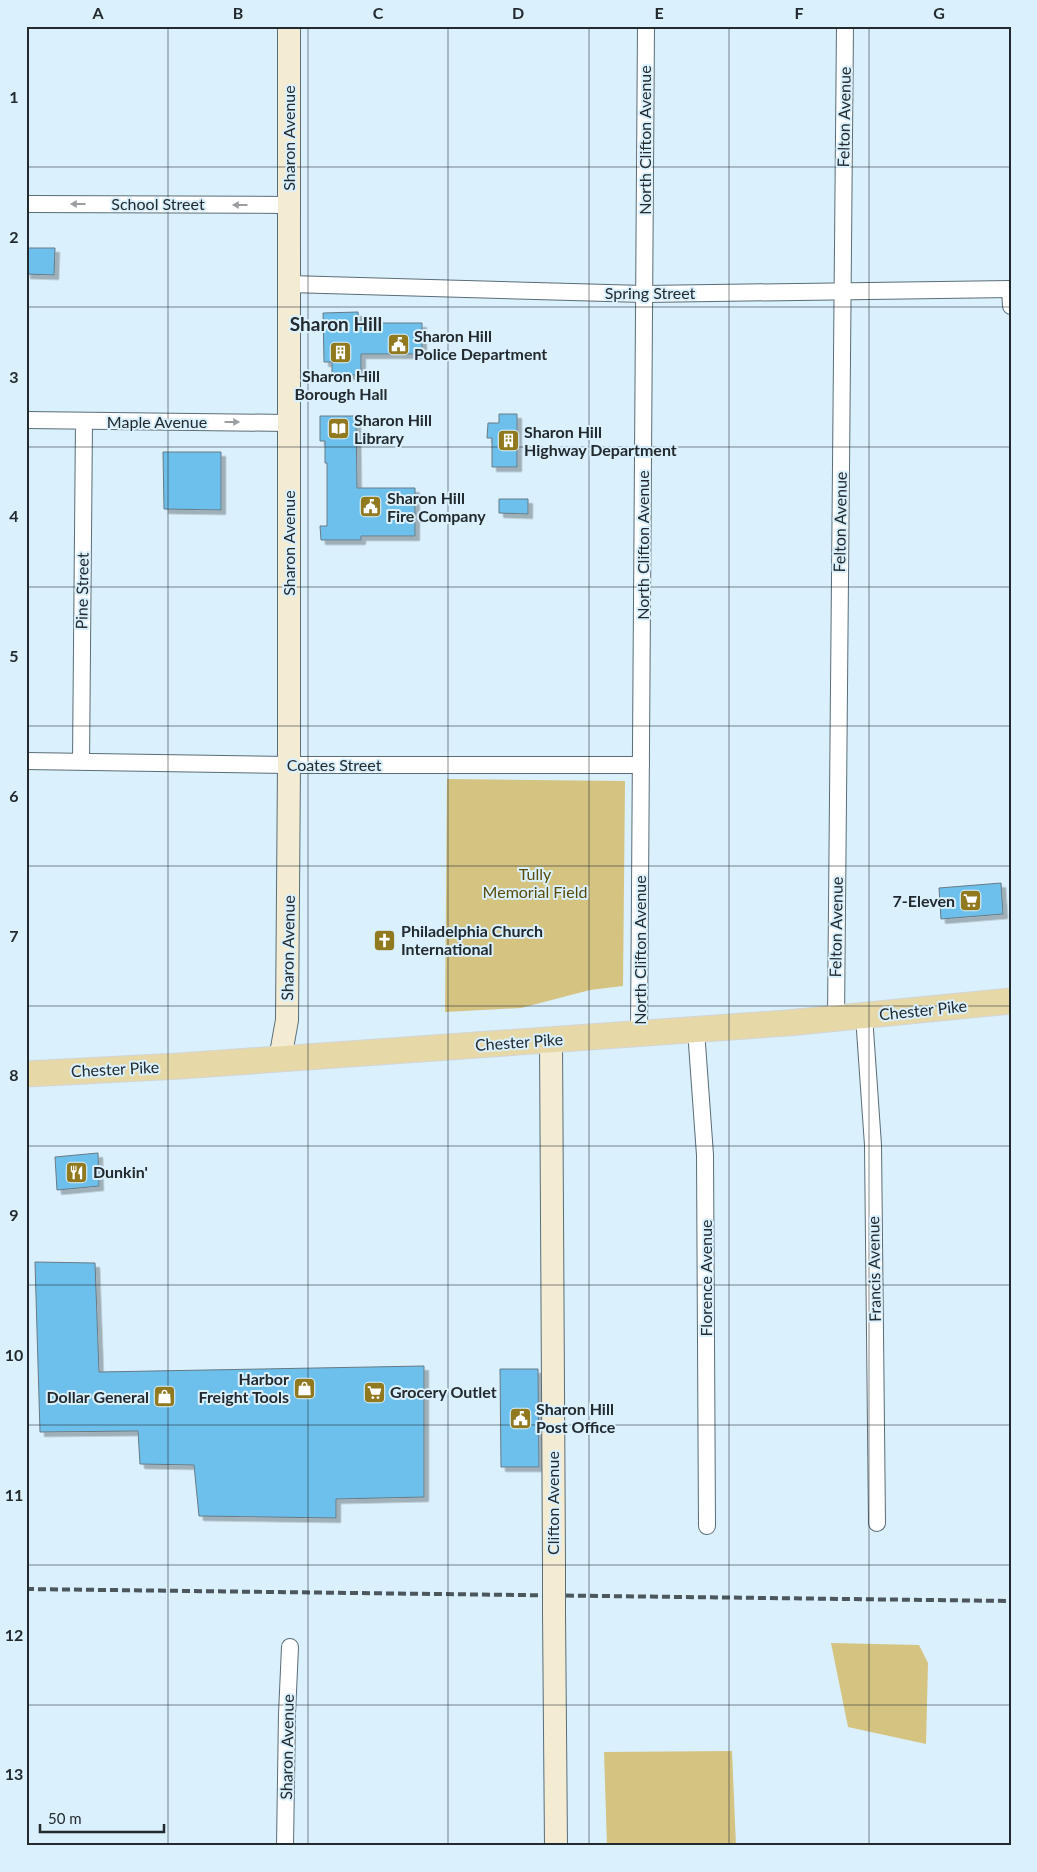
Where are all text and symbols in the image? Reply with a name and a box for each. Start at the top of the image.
text: A [91,3,104,22]
text: B [233,3,243,22]
text: C [373,3,384,22]
text: D [512,3,524,22]
text: E [654,3,664,22]
text: F [794,3,804,22]
text: G [933,3,945,22]
street label: North Clifton Avenue [635,65,654,215]
street label: Felton Avenue [833,66,854,168]
street label: Sharon Avenue [279,85,298,191]
text: 1 [9,87,19,106]
street label: School Street [111,194,205,213]
one-way arrow [70,200,86,208]
one-way arrow [232,201,248,209]
text: 2 [9,227,19,246]
street label: Spring Street [605,283,696,302]
district label: Sharon Hill [290,312,382,335]
place label: Sharon Hill Police Department [414,326,547,363]
public building icon: Sharon Hill Police Department [386,333,410,357]
building icon: Sharon Hill Borough Hall [329,340,353,364]
place label: Sharon Hill Borough Hall [294,366,388,403]
text: 3 [9,367,19,386]
place label: Sharon Hill Library [354,410,432,447]
street label: Maple Avenue [107,412,207,431]
library icon: Sharon Hill Library [326,417,350,441]
one-way arrow [225,418,241,426]
place label: Sharon Hill Highway Department [524,422,677,459]
building icon: Sharon Hill Highway Department [496,429,520,453]
street label: North Clifton Avenue [633,470,652,620]
street label: Felton Avenue [829,471,850,573]
place label: Sharon Hill Fire Company [387,488,486,525]
street label: Sharon Avenue [279,490,298,596]
public building icon: Sharon Hill Fire Company [359,495,383,519]
text: 4 [9,506,19,525]
street label: Pine Street [71,552,92,630]
text: 5 [9,646,19,665]
street label: Coates Street [287,755,382,774]
text: 6 [9,786,19,805]
park label: Tully Memorial Field [483,864,587,901]
street label: North Clifton Avenue [630,875,649,1025]
street label: Felton Avenue [825,876,846,978]
supermarket icon: 7-Eleven [959,889,983,913]
place label: 7-Eleven [893,891,955,910]
street label: Sharon Avenue [277,895,298,1001]
place label: Philadelphia Church International [401,921,543,958]
text: 7 [9,926,19,945]
church icon: Philadelphia Church International [373,928,397,952]
street label: Chester Pike [878,995,968,1024]
street label: Chester Pike [474,1029,564,1054]
street label: Chester Pike [70,1057,160,1080]
text: 8 [9,1065,19,1084]
restaurant icon: Dunkin' [65,1160,89,1184]
place label: Dunkin' [93,1162,148,1181]
text: 9 [9,1205,19,1224]
street label: Francis Avenue [863,1216,884,1322]
street label: Florence Avenue [696,1219,715,1337]
text: 10 [5,1345,23,1364]
place label: Harbor Freight Tools [198,1369,289,1406]
shop icon: Harbor Freight Tools [293,1376,317,1400]
supermarket icon: Grocery Outlet [362,1380,386,1404]
place label: Grocery Outlet [390,1382,497,1401]
shop icon: Dollar General [153,1385,177,1409]
place label: Dollar General [47,1387,149,1406]
place label: Sharon Hill Post Office [536,1399,616,1436]
public building icon: Sharon Hill Post Office [508,1406,532,1430]
street label: Clifton Avenue [543,1451,562,1555]
text: 11 [5,1485,23,1504]
text: 12 [5,1625,23,1644]
street label: Sharon Avenue [276,1694,297,1800]
text: 13 [5,1764,23,1783]
scale bar [40,1802,164,1834]
text: 50 m [48,1809,82,1827]

